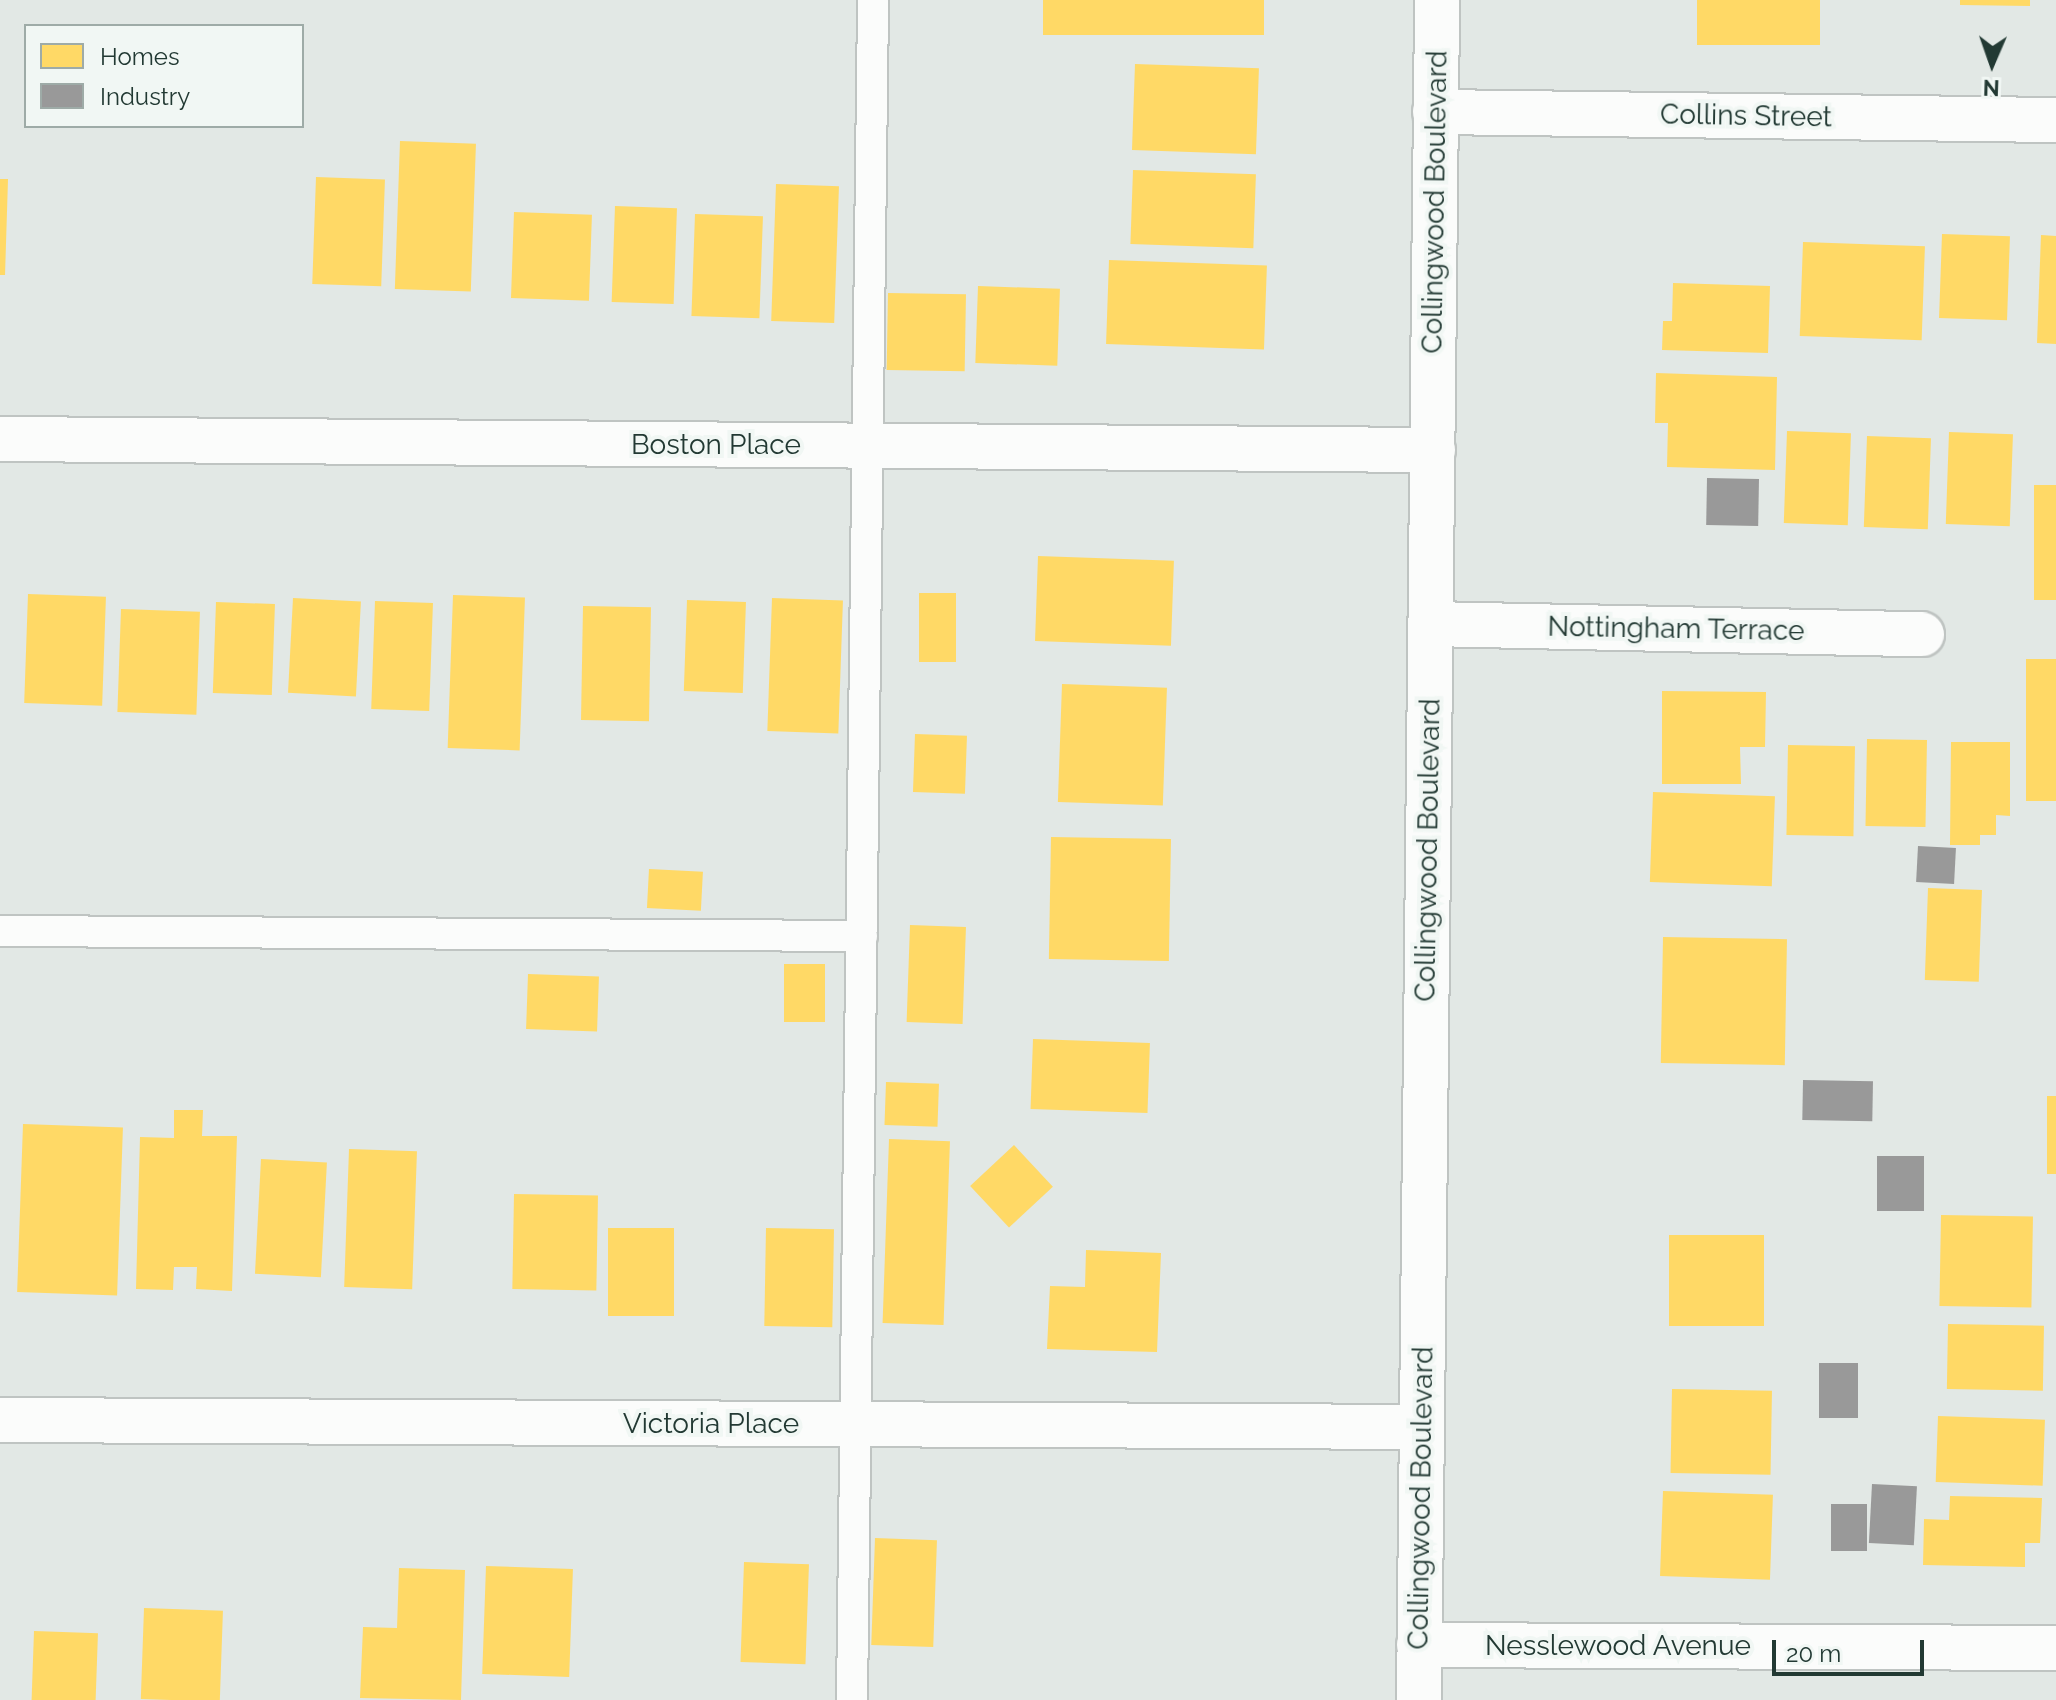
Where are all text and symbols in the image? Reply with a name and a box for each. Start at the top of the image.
legend [24,24,304,128]
north arrow [1952,24,2032,104]
text: Homes [100,42,180,71]
street label: Collingwood Boulevard [1416,50,1454,354]
text: N [1982,75,2000,101]
text: Industry [100,82,190,111]
street label: Collins Street [1660,98,1832,134]
street label: Boston Place [631,428,801,462]
street label: Nottingham Terrace [1547,610,1805,648]
street label: Collingwood Boulevard [1409,698,1447,1002]
street label: Collingwood Boulevard [1402,1346,1440,1650]
street label: Victoria Place [623,1407,799,1441]
scale bar [1776,1624,1928,1674]
street label: Nesslewood Avenue [1485,1629,1751,1663]
text: 20 m [1786,1639,1841,1668]

